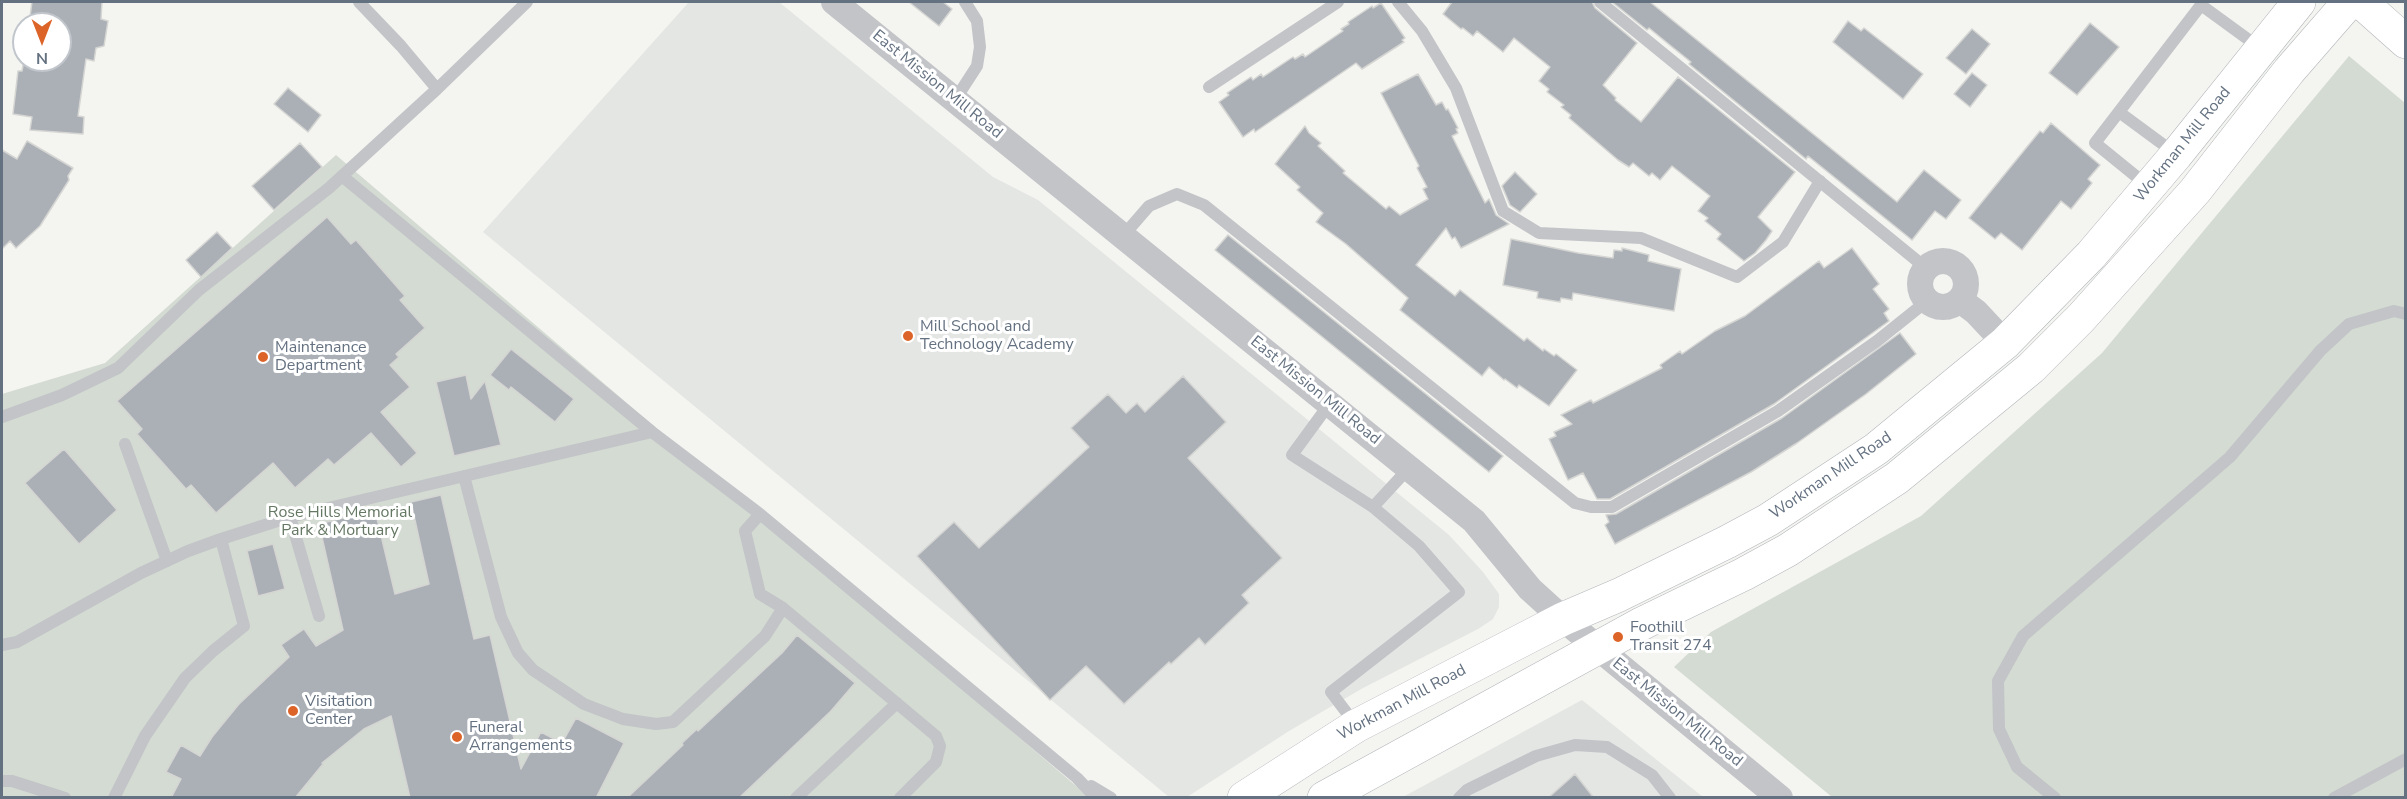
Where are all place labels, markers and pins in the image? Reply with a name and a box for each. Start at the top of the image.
place label: Mill School and Technology Academy [920,317,1074,355]
marker: Mill School and Technology Academy [901,329,915,343]
place label: Maintenance Department [275,338,366,376]
marker: Maintenance Department [256,350,270,364]
place label: Foothill Transit 274 [1630,618,1712,656]
marker: Foothill Transit 274 [1611,630,1625,644]
place label: Visitation Center [305,692,373,730]
marker: Visitation Center [286,704,300,718]
place label: Funeral Arrangements [469,718,572,756]
marker: Funeral Arrangements [450,730,464,744]

